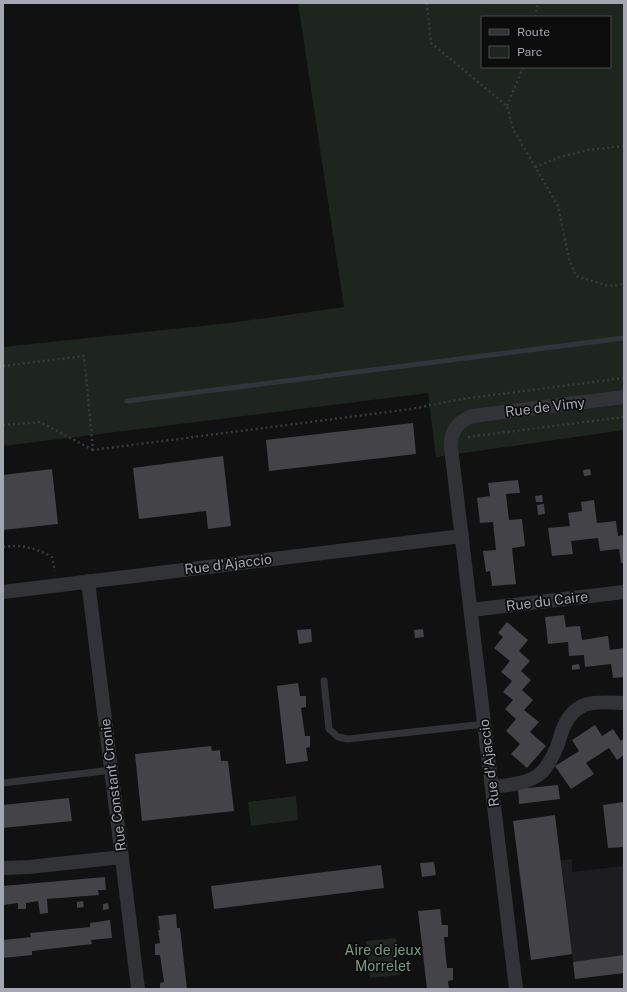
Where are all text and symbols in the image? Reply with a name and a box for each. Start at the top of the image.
legend [481,16,611,68]
text: Route [517,25,550,39]
text: Parc [517,45,542,59]
street label: Rue de Vimy [504,394,586,420]
street label: Rue d'Ajaccio [183,551,273,577]
street label: Rue du Caire [505,588,589,614]
street label: Rue Constant Cronie [97,718,129,852]
street label: Rue d'Ajaccio [476,718,502,808]
park label: Aire de jeux Morrelet [344,942,422,974]

